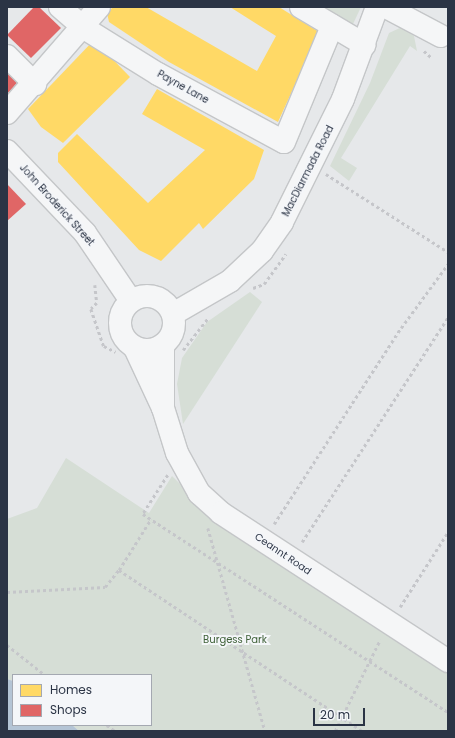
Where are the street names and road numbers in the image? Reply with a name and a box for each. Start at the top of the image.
street label: Payne Lane [155,68,211,106]
street label: MacDiarmada Road [280,123,336,219]
street label: John Broderick Street [17,162,97,248]
street label: Ceannt Road [252,531,314,577]

